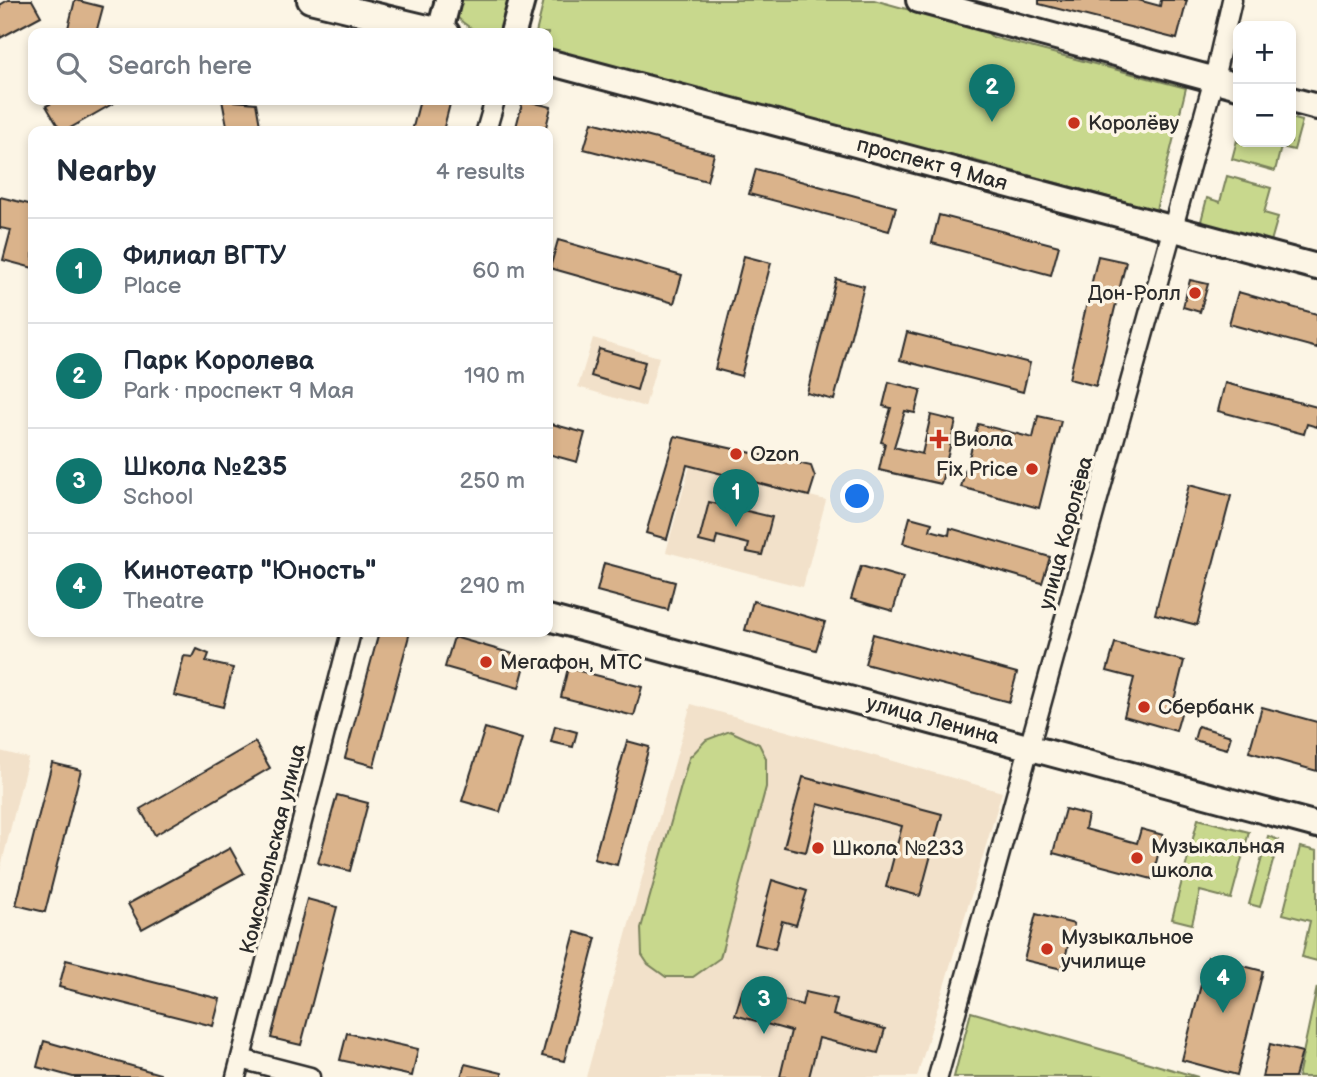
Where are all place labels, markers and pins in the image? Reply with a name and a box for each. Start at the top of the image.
pin: 2 [969,64,1015,122]
place label: Королёву [1088,111,1180,136]
marker: Королёву [1066,115,1082,131]
place label: Дон-Ролл [1088,281,1181,306]
marker: Дон-Ролл [1187,285,1203,301]
place label: Виола [953,427,1014,452]
marker: Виола [931,431,947,447]
place label: Ozon [750,442,799,467]
marker: Ozon [728,446,744,462]
place label: Fix Price [936,457,1018,482]
marker: Fix Price [1024,461,1040,477]
pin: 1 [713,469,759,527]
place label: Мегафон, МТС [500,650,642,675]
marker: Мегафон, МТС [478,654,494,670]
place label: Сбербанк [1158,695,1254,720]
marker: Сбербанк [1136,699,1152,715]
place label: Музыкальная школа [1151,834,1285,883]
place label: Школа №233 [832,836,964,861]
marker: Школа №233 [810,840,826,856]
marker: Музыкальная школа [1129,850,1145,866]
place label: Музыкальное училище [1061,925,1194,974]
marker: Музыкальное училище [1039,941,1055,957]
pin: 4 [1200,955,1246,1013]
pin: 3 [741,976,787,1034]

